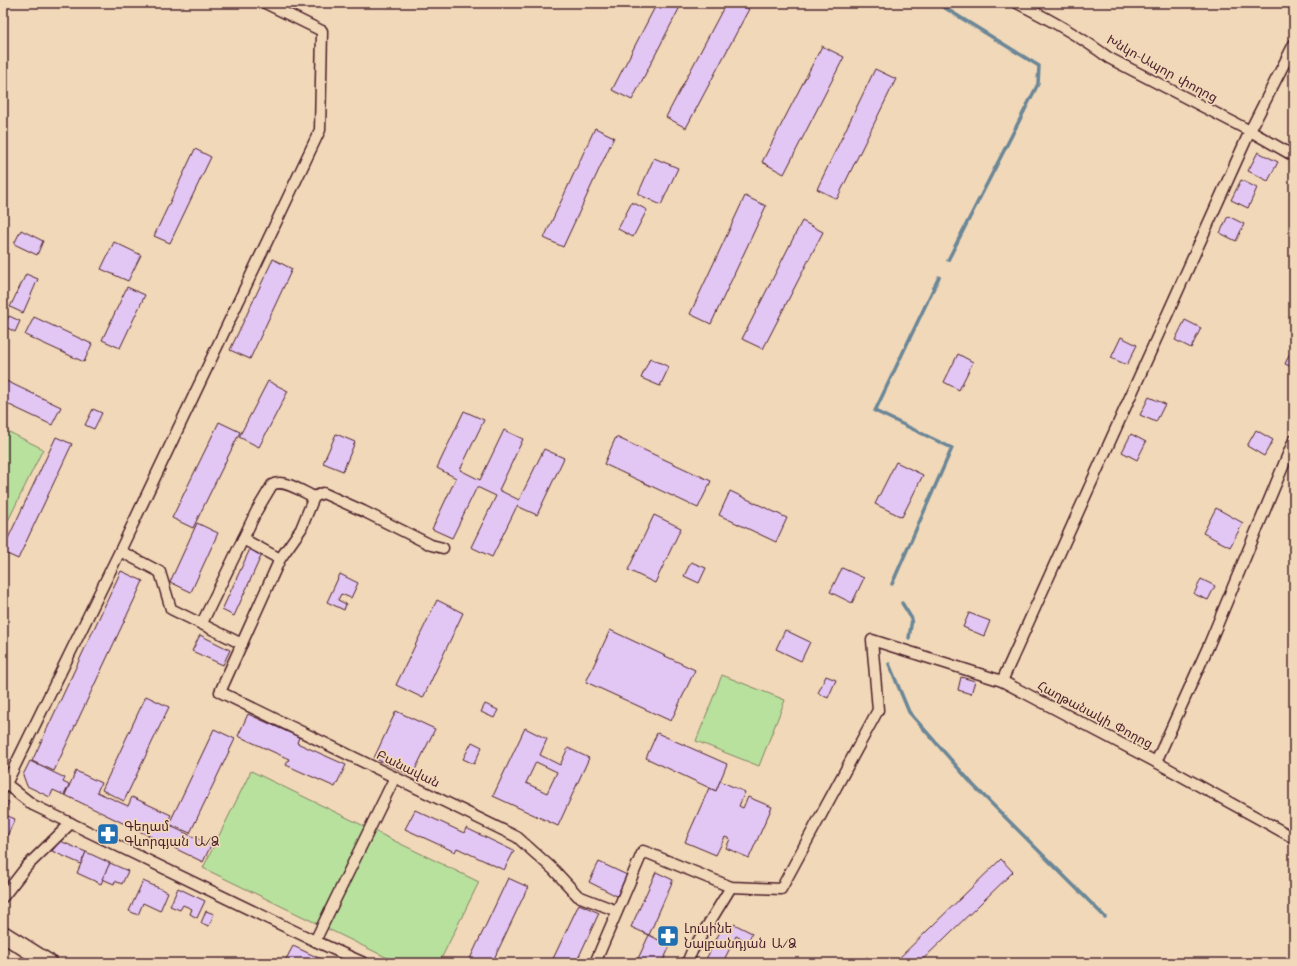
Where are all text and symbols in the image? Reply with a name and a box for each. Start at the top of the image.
street label: Խնկո-Ապոր փողոց [1103,31,1221,107]
street label: Հաղթանակի Փողոց [1034,677,1156,753]
street label: Բանավան [373,746,443,792]
place label: Գեղամ Գևորգյան Ա/Ձ [124,818,219,851]
pharmacy icon: Գեղամ Գևորգյան Ա/Ձ [95,821,121,847]
place label: Լուսինե Նալբանդյան Ա/Ձ [684,920,797,953]
pharmacy icon: Լուսինե Նալբանդյան Ա/Ձ [655,923,681,949]

